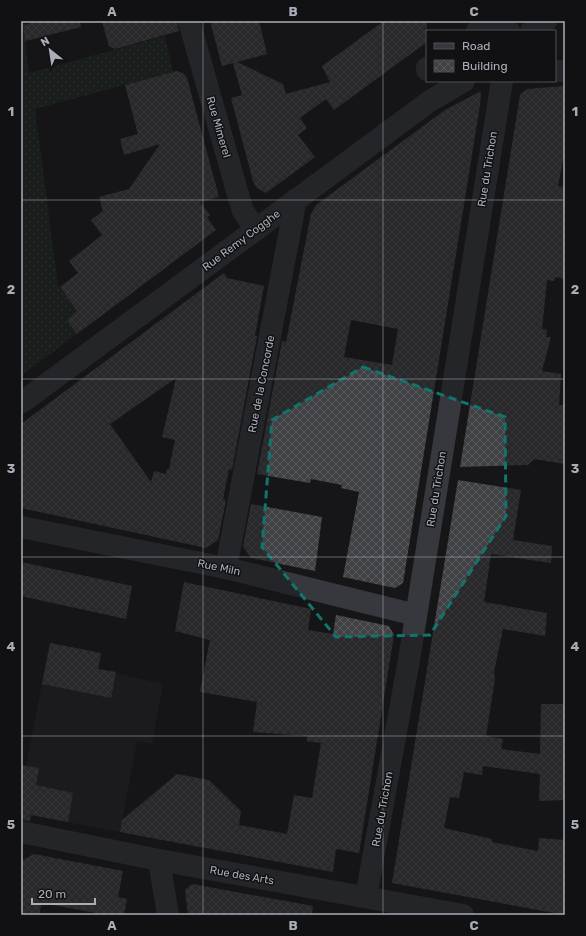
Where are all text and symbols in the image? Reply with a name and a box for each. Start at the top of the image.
text: A [107,4,117,19]
text: B [288,4,298,19]
text: C [469,4,479,19]
north arrow [30,30,70,70]
legend [426,30,556,82]
text: N [39,34,52,49]
text: Road [462,39,490,53]
text: Building [462,59,508,73]
street label: Rue Mimerel [204,95,233,159]
text: 1 [8,104,14,119]
text: 1 [572,104,578,119]
street label: Rue du Trichon [475,130,500,208]
street label: Rue Remy Cogghe [200,207,283,274]
text: 2 [7,282,15,297]
text: 2 [571,282,579,297]
street label: Rue de la Concorde [246,334,277,434]
street label: Rue du Trichon [424,450,449,528]
text: 3 [7,461,16,476]
text: 3 [571,461,580,476]
street label: Rue Miln [196,557,241,578]
text: 4 [7,639,16,654]
text: 4 [571,639,580,654]
street label: Rue du Trichon [369,770,396,848]
text: 5 [7,817,15,832]
text: 5 [571,817,579,832]
street label: Rue des Arts [209,863,275,888]
scale bar [32,880,95,906]
text: 20 m [38,887,66,901]
text: A [107,918,117,933]
text: B [288,918,298,933]
text: C [469,918,479,933]

